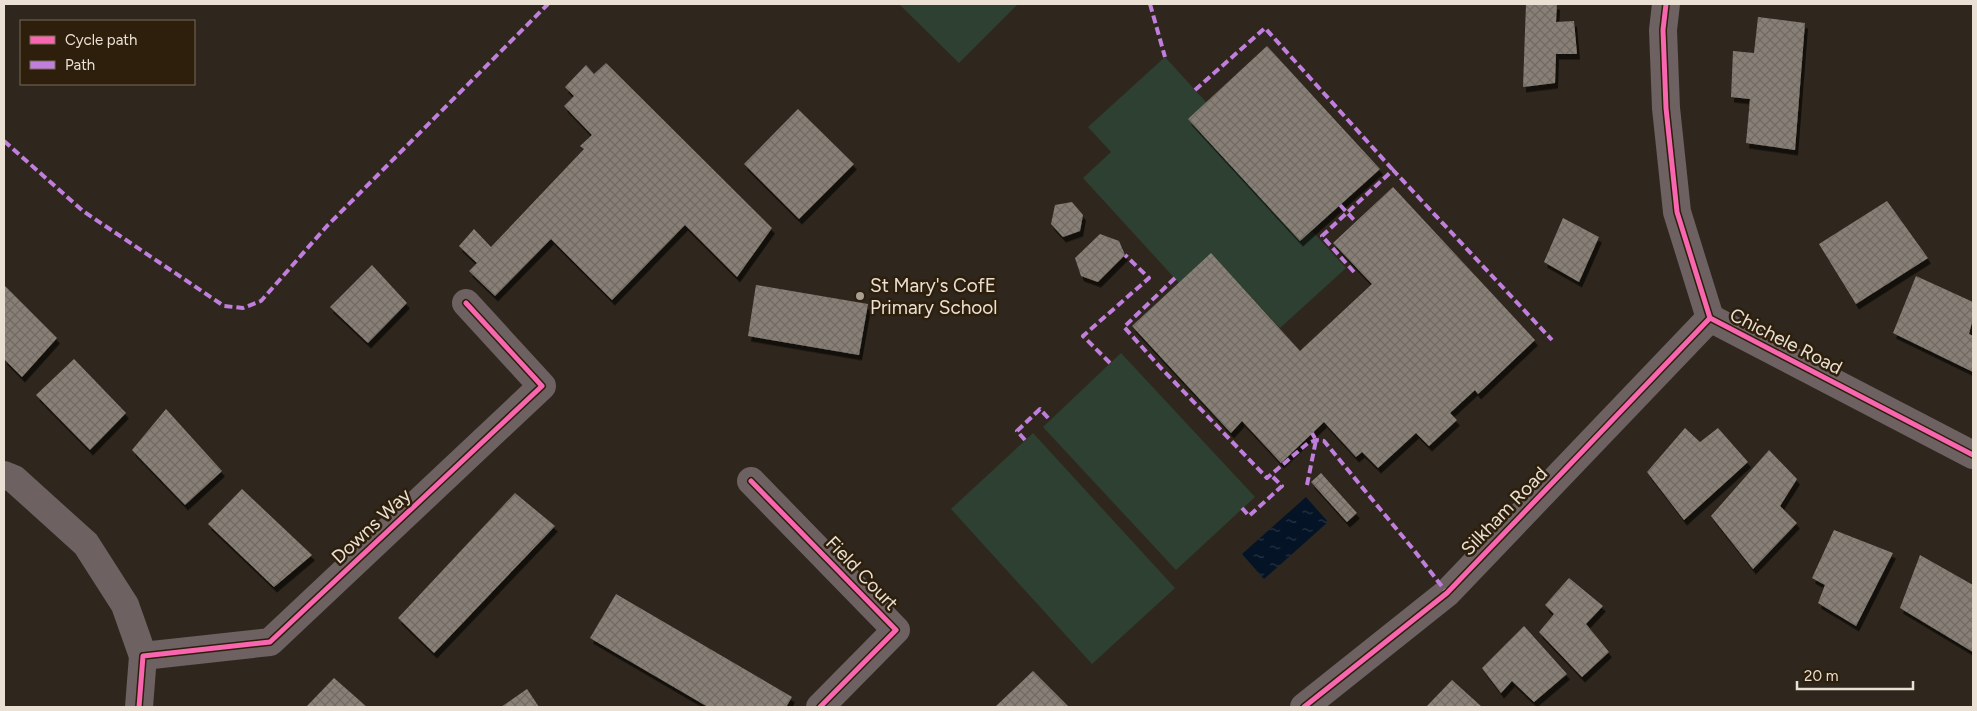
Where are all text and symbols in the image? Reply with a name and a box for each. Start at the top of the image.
legend [20,20,195,85]
text: Cycle path [65,31,137,49]
text: Path [65,56,95,74]
place label: St Mary's CofE Primary School [870,274,998,319]
marker: St Mary's CofE Primary School [854,290,866,302]
street label: Chichele Road [1726,303,1846,379]
street label: Silkham Road [1456,462,1552,560]
street label: Downs Way [327,484,415,568]
street label: Field Court [821,531,903,615]
scale bar [1797,658,1913,690]
text: 20 m [1804,667,1838,685]

